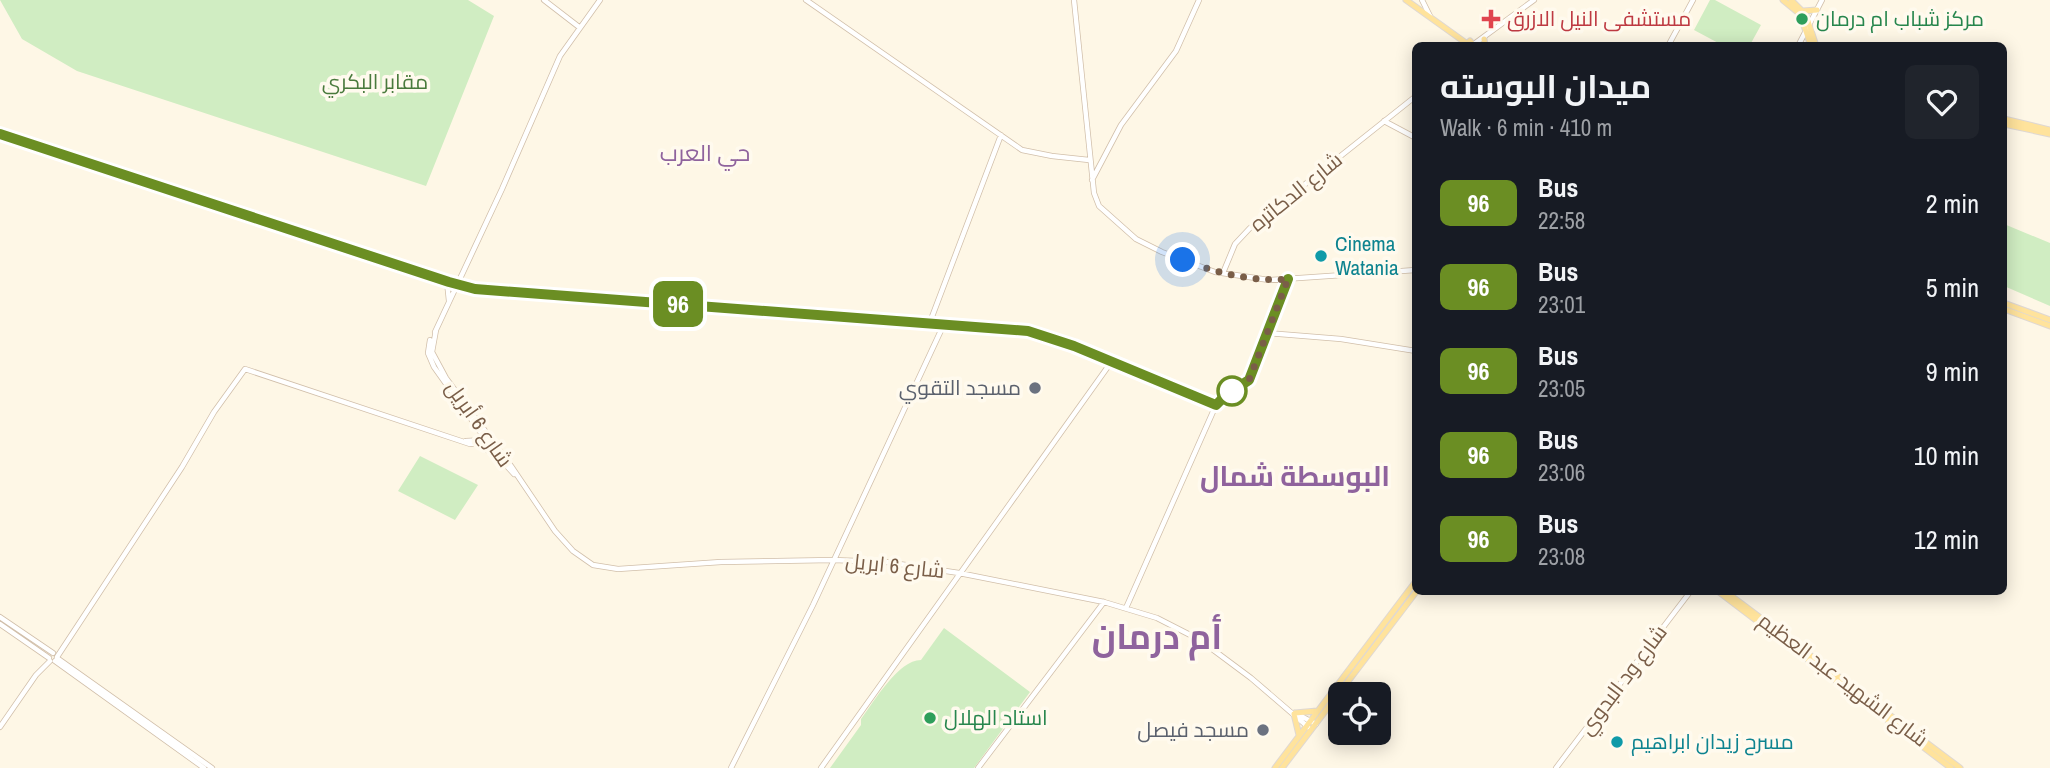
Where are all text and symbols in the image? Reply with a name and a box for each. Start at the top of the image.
place label: مستشفى النيل الازرق [1507,4,1691,33]
place label: مركز شباب ام درمان [1816,4,1984,33]
marker: مستشفى النيل الازرق [1481,9,1501,29]
marker: مركز شباب ام درمان [1794,11,1810,27]
text: ميدان البوسته [1440,64,1651,108]
button: heart [1905,65,1979,139]
park label: مقابر البكري [322,67,428,98]
text: Walk · 6 min · 410 m [1440,112,1612,143]
district label: حي العرب [660,137,750,171]
street label: شارع الدكاتره [1243,145,1348,238]
text: Bus [1538,170,1578,205]
text: 2 min [1926,186,1979,221]
text: 96 [1468,187,1489,219]
text: 22:58 [1538,205,1585,236]
place label: Cinema Watania [1335,229,1399,282]
your location [1165,242,1200,277]
marker: Cinema Watania [1313,248,1329,264]
text: Bus [1538,254,1578,289]
text: 5 min [1926,270,1979,305]
text: 96 [1468,271,1489,303]
line badge: 96 [646,281,710,327]
text: 96 [667,288,689,320]
text: 23:01 [1538,289,1585,320]
text: Bus [1538,338,1578,373]
text: 9 min [1926,354,1979,389]
text: 96 [1468,355,1489,387]
place label: مسجد التقوي [899,373,1021,404]
text: 23:05 [1538,373,1585,404]
street label: شارع 6 أبريل [439,375,520,473]
unlabelled marker [1217,376,1247,406]
marker: مسجد التقوي [1027,380,1043,396]
text: Bus [1538,422,1578,457]
text: 10 min [1914,438,1979,473]
text: 96 [1468,439,1489,471]
district label: البوسطة شمال [1200,457,1390,495]
text: 23:06 [1538,457,1585,488]
text: Bus [1538,506,1578,541]
text: 12 min [1914,522,1979,557]
text: 96 [1468,523,1489,555]
text: 23:08 [1538,541,1585,572]
street label: شارع 6 ابريل [844,546,946,585]
street label: شارع الشهيد عبد العظيم [1752,606,1934,753]
district label: أم درمان [1092,613,1222,661]
street label: شارع ود البدوي [1572,619,1675,742]
map controls [1328,682,1391,745]
button: locate [1328,682,1391,745]
place label: استاد الهلال [944,703,1048,732]
marker: استاد الهلال [922,710,938,726]
place label: مسجد فيصل [1137,715,1249,744]
marker: مسجد فيصل [1255,722,1271,738]
place label: مسرح زيدان ابراهيم [1631,727,1794,756]
marker: مسرح زيدان ابراهيم [1609,734,1625,750]

